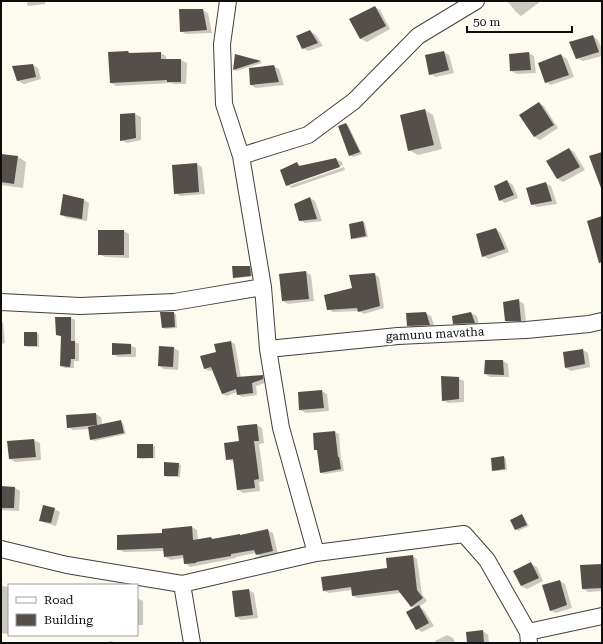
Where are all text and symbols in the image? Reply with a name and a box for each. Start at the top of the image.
scale bar [467,8,572,34]
text: 50 m [473,15,500,29]
street label: gamunu mavatha [385,324,485,344]
legend [8,584,138,636]
text: Road [44,593,74,607]
text: Building [44,613,93,627]

